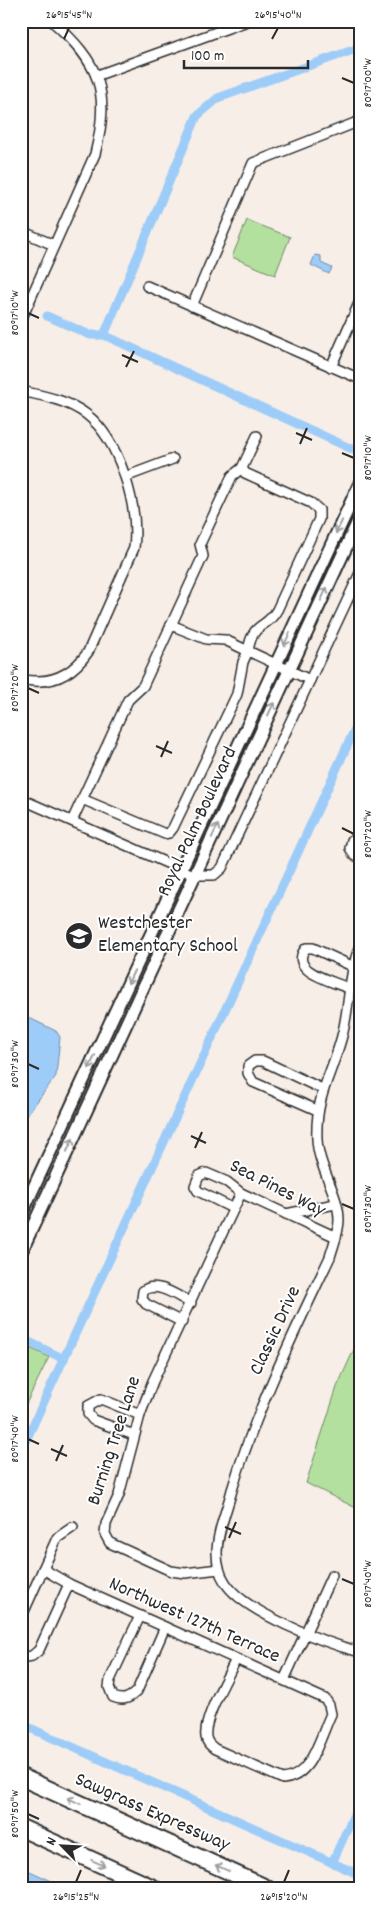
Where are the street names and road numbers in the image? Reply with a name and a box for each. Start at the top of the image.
street label: Royal Palm Boulevard [151,743,245,901]
street label: Sea Pines Way [224,1153,331,1226]
street label: Classic Drive [243,1282,309,1380]
street label: Burning Tree Lane [81,1373,149,1509]
street label: Northwest 127th Terrace [104,1571,284,1671]
street label: Sawgrass Expressway [70,1766,235,1860]

